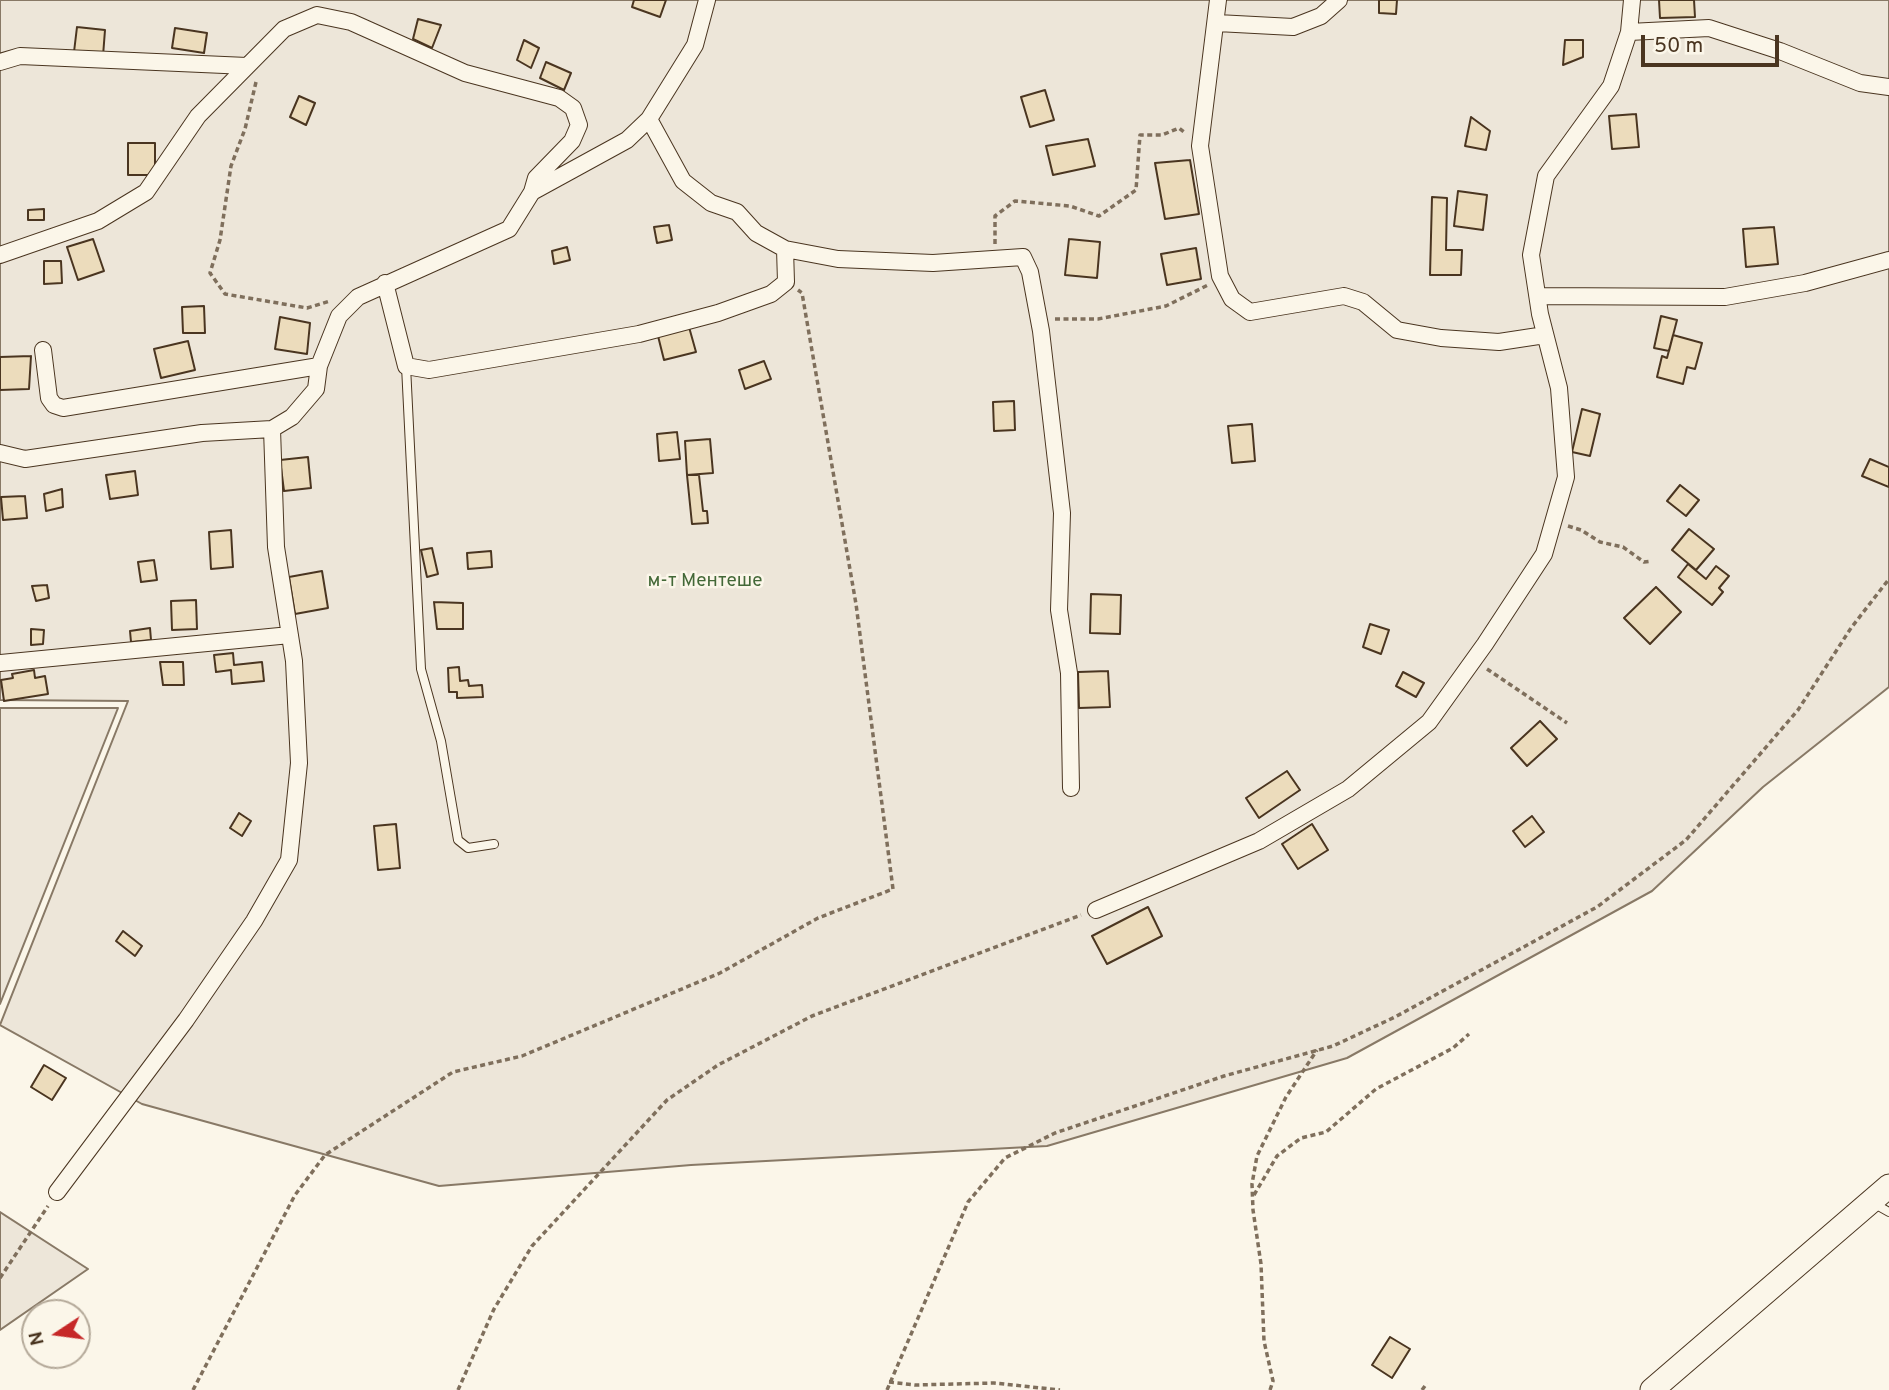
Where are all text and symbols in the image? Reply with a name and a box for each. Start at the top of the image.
scale bar [1644,21,1782,65]
text: 50 m [1654,33,1703,60]
park label: м-т Ментeше [647,571,763,593]
north arrow [21,1299,91,1369]
text: N [24,1329,51,1348]

